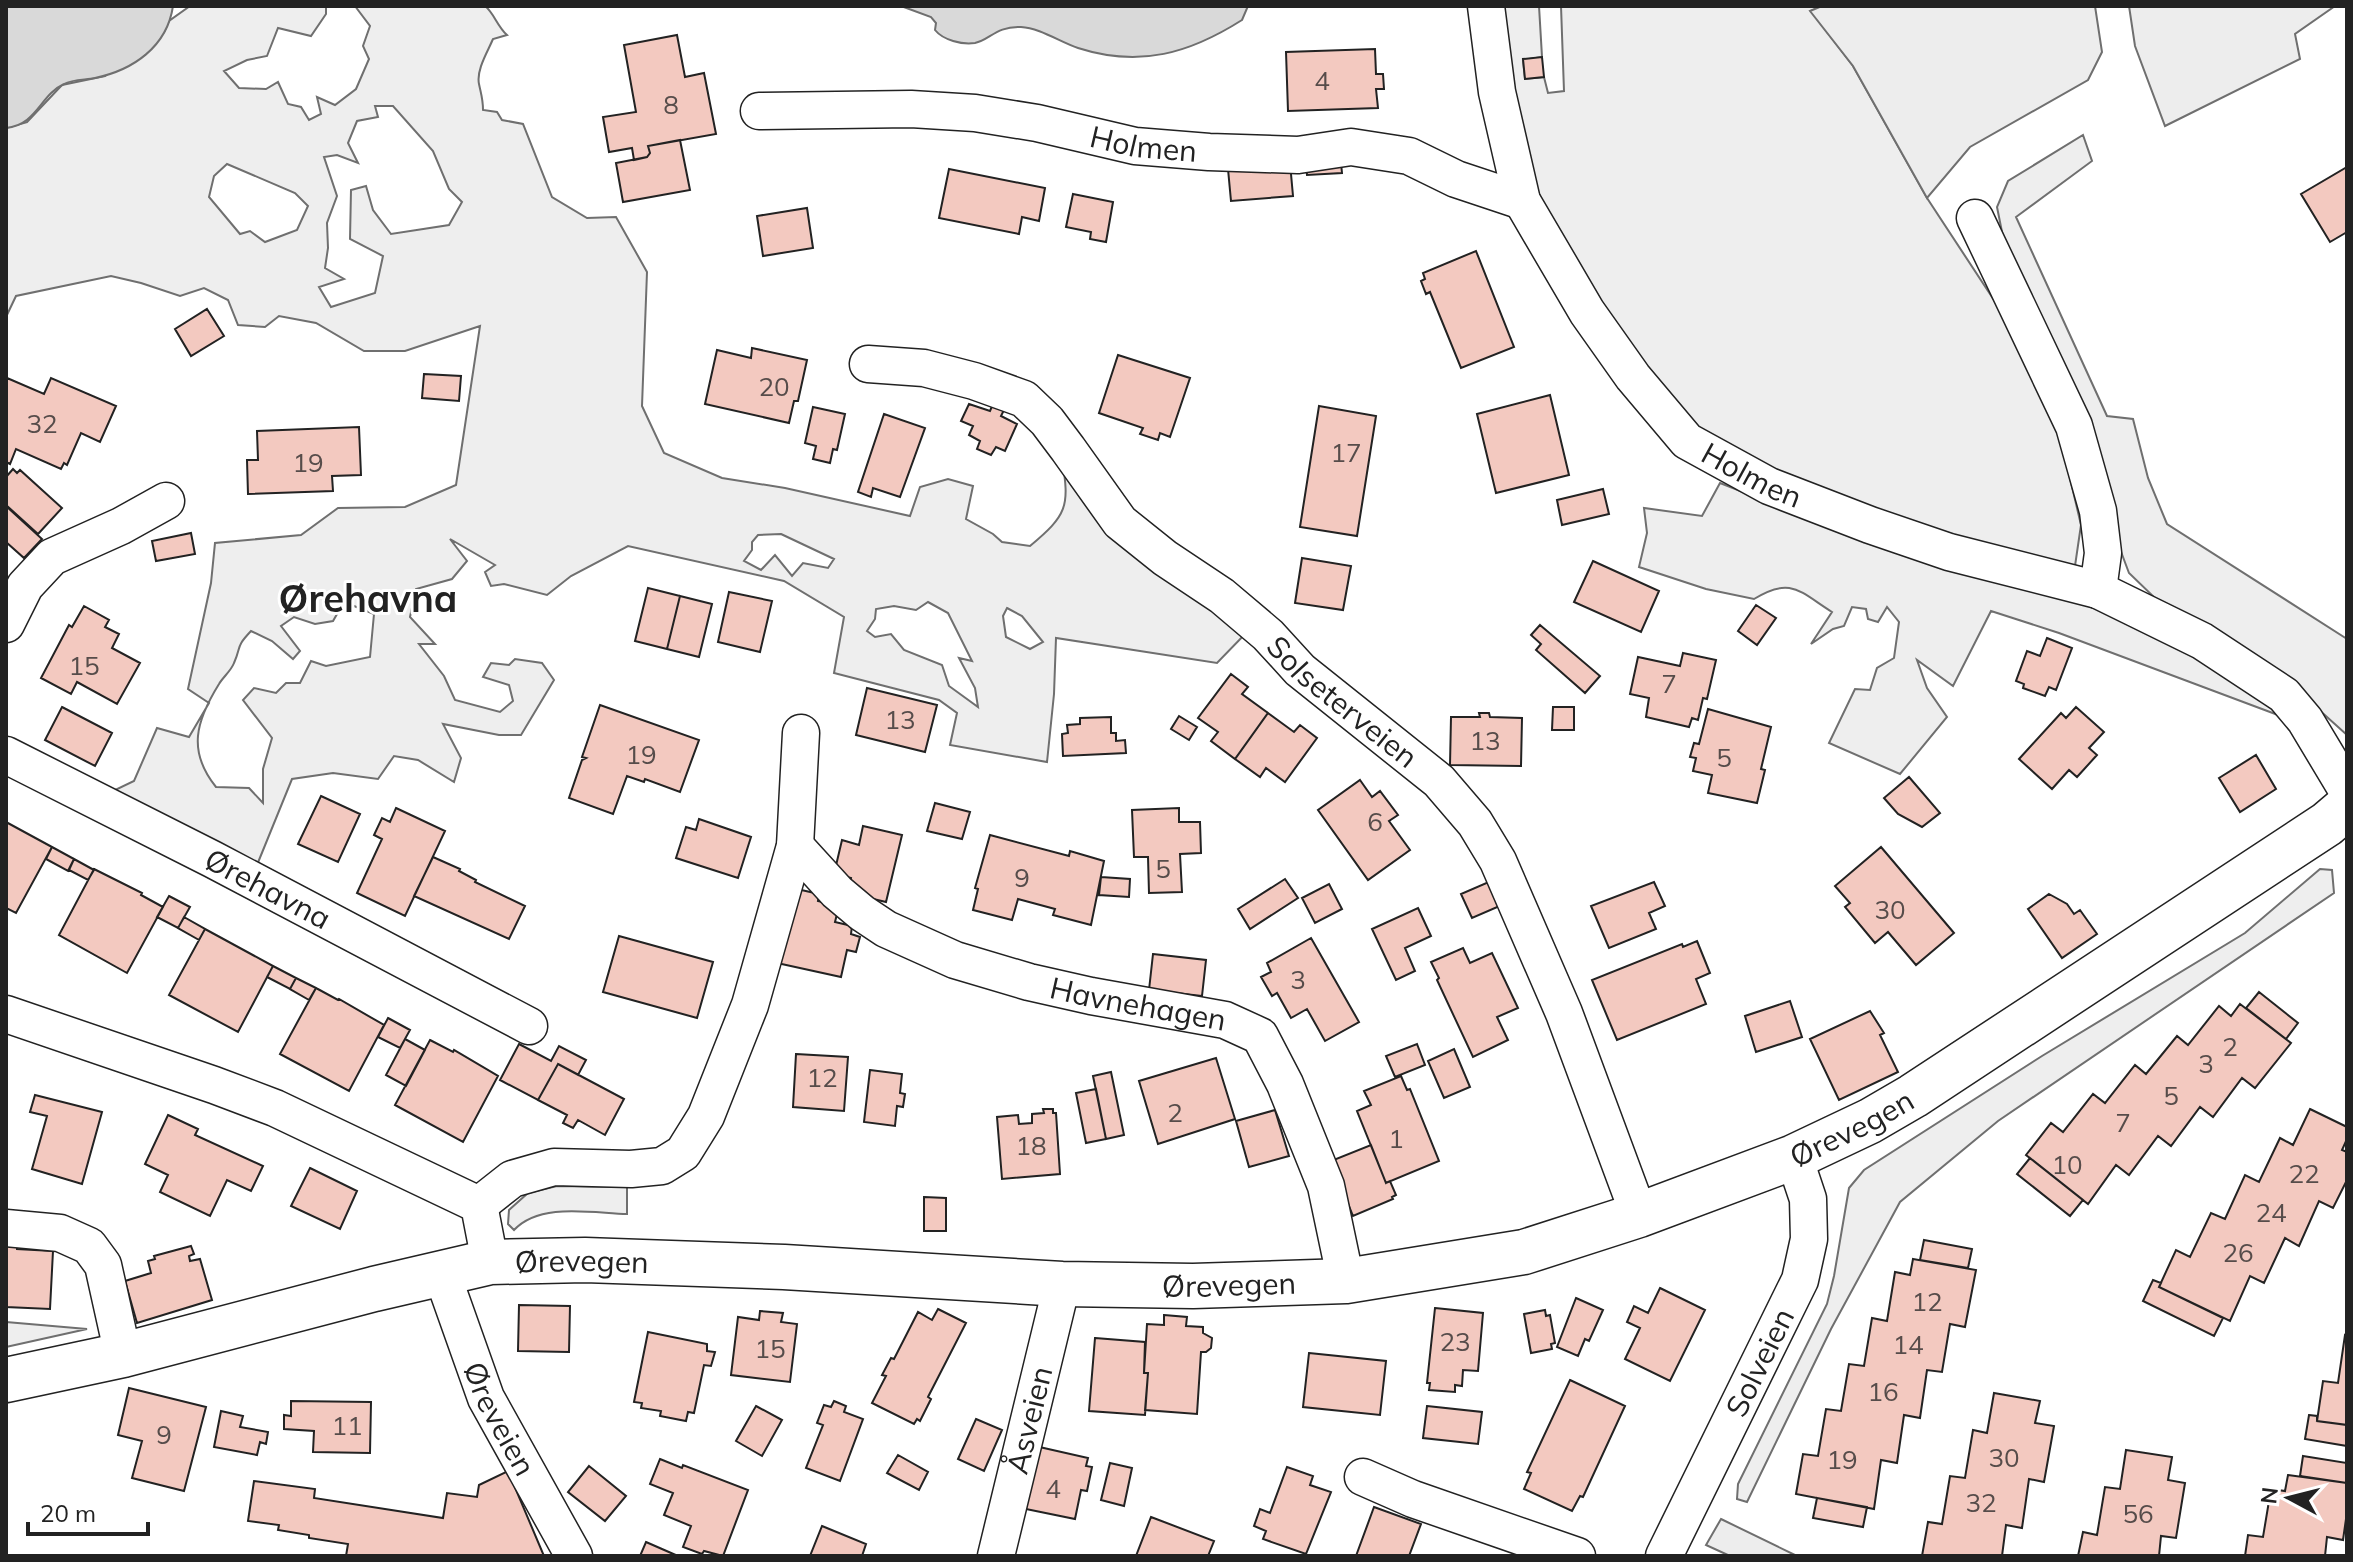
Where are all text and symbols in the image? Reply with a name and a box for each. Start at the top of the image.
house number: 4 [1314,64,1330,97]
house number: 8 [663,88,679,121]
street label: Holmen [1086,117,1198,170]
house number: 20 [758,370,790,403]
house number: 32 [26,407,58,440]
street label: Holmen [1695,434,1807,516]
house number: 17 [1330,436,1362,469]
house number: 19 [292,446,324,479]
district label: Ørehavna [279,574,457,622]
street label: Solseterveien [1259,628,1426,776]
house number: 15 [68,649,100,682]
house number: 7 [1661,667,1677,700]
house number: 13 [884,703,916,736]
house number: 13 [1469,724,1501,757]
house number: 19 [625,738,657,771]
house number: 5 [1716,741,1732,774]
house number: 6 [1367,805,1383,838]
street label: Ørehavna [198,840,337,937]
house number: 5 [1155,852,1171,885]
house number: 9 [1014,861,1030,894]
house number: 30 [1874,893,1906,926]
house number: 3 [1290,963,1306,996]
street label: Havnehagen [1046,968,1229,1039]
house number: 2 [2222,1030,2238,1063]
house number: 3 [2198,1047,2214,1080]
house number: 12 [806,1061,838,1094]
house number: 5 [2163,1079,2179,1112]
street label: Ørevegen [1783,1081,1920,1175]
house number: 2 [1167,1096,1183,1129]
house number: 7 [2115,1106,2131,1139]
house number: 1 [1388,1122,1404,1155]
house number: 18 [1015,1129,1047,1162]
house number: 10 [2051,1148,2083,1181]
house number: 22 [2288,1157,2320,1190]
house number: 24 [2255,1196,2287,1229]
house number: 26 [2222,1236,2254,1269]
street label: Ørevegen [514,1241,649,1281]
street label: Ørevegen [1162,1264,1297,1305]
house number: 12 [1911,1285,1943,1318]
street label: Solveien [1717,1302,1802,1423]
house number: 23 [1439,1325,1471,1358]
house number: 14 [1892,1328,1924,1361]
house number: 15 [754,1332,786,1365]
street label: Øreveien [456,1357,544,1482]
street label: Åsveien [998,1362,1060,1478]
house number: 16 [1867,1375,1899,1408]
house number: 11 [331,1409,363,1442]
house number: 9 [156,1418,172,1451]
house number: 30 [1988,1441,2020,1474]
house number: 19 [1826,1443,1858,1476]
north arrow [2249,1458,2329,1538]
house number: 4 [1045,1472,1061,1505]
scale bar [28,1486,148,1536]
house number: 32 [1965,1486,1997,1519]
text: N [2254,1486,2284,1506]
house number: 56 [2122,1497,2154,1530]
text: 20 m [40,1498,96,1528]

